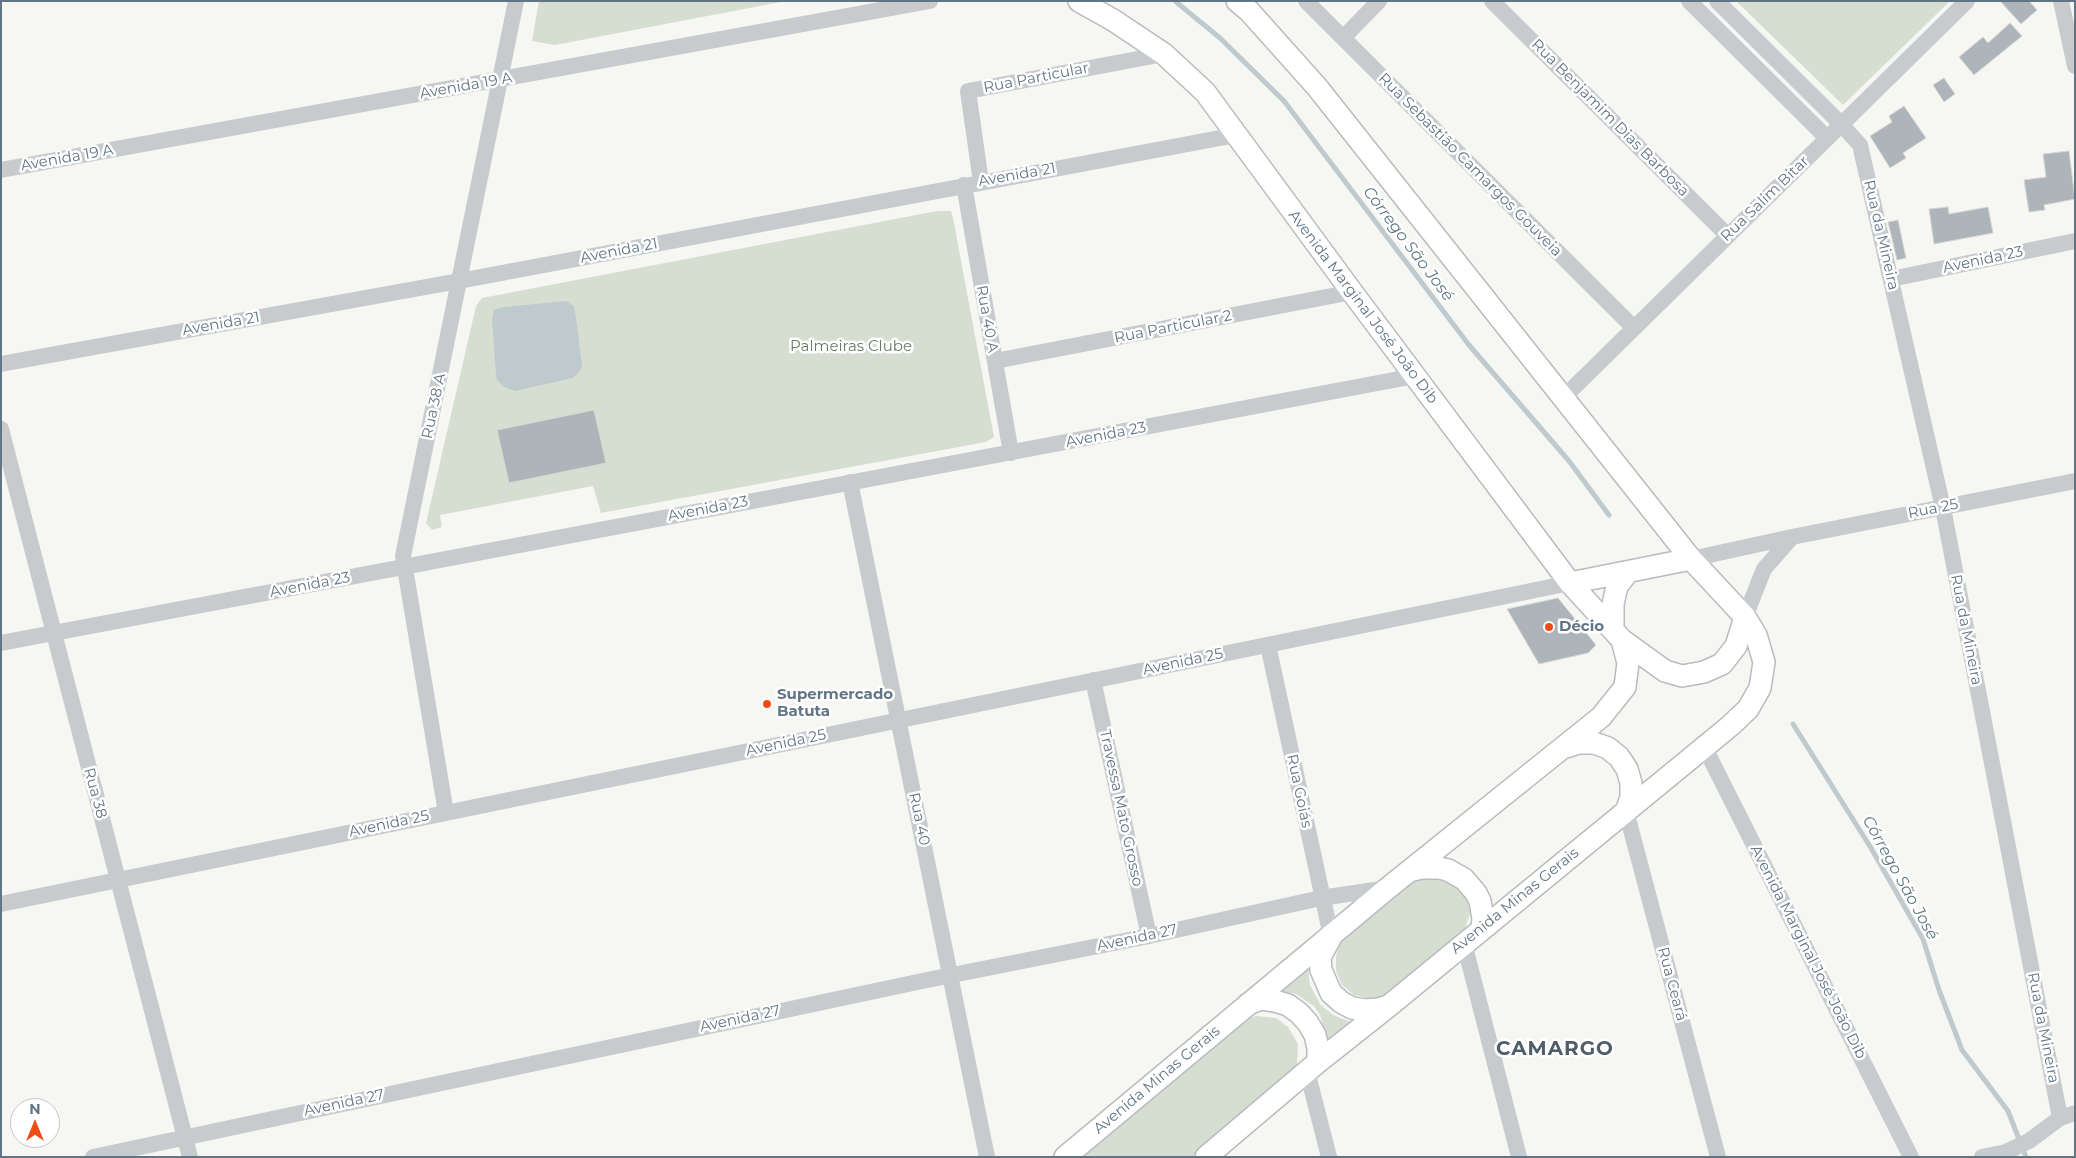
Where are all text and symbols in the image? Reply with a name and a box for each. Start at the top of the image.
street label: Rua Benjamim Dias Barbosa [1528,36,1692,200]
street label: Rua Particular [982,59,1090,97]
street label: Avenida 19 A [418,69,514,103]
street label: Rua Sebastião Camargos Gouveia [1374,69,1566,261]
street label: Avenida 19 A [19,141,115,175]
street label: Rua Salim Bitar [1717,152,1813,246]
street label: Avenida 21 [977,159,1057,191]
street label: Rua da Mineira [1860,178,1902,292]
water label: Córrego São José [1359,183,1457,305]
street label: Avenida Marginal José João Dib [1284,207,1442,407]
street label: Avenida 21 [579,235,659,267]
street label: Avenida 23 [1941,243,2025,277]
street label: Rua 40 A [972,284,1002,354]
street label: Rua Particular 2 [1113,307,1233,347]
street label: Avenida 21 [181,308,261,340]
park label: Palmeiras Clube [790,338,912,356]
street label: Rua 38 A [418,372,450,440]
street label: Avenida 23 [1064,418,1148,452]
street label: Avenida 23 [666,492,750,526]
street label: Rua 25 [1906,495,1960,523]
street label: Avenida 23 [268,568,352,602]
street label: Rua da Mineira [1946,573,1986,687]
place label: Décio [1559,618,1604,636]
marker: Décio [1543,621,1555,633]
street label: Avenida 25 [1141,645,1225,679]
place label: Supermercado Batuta [777,686,893,721]
marker: Supermercado Batuta [761,698,773,710]
street label: Avenida 25 [744,726,828,760]
street label: Travessa Mato Grosso [1096,728,1146,888]
street label: Rua Goiás [1282,752,1316,830]
street label: Rua 38 [80,766,110,820]
street label: Rua 40 [905,791,933,847]
street label: Avenida 25 [347,807,431,841]
water label: Córrego São José [1858,813,1942,943]
street label: Avenida Marginal José João Dib [1746,842,1870,1062]
street label: Avenida Minas Gerais [1447,844,1583,958]
street label: Avenida 27 [1095,921,1179,955]
street label: Rua Ceará [1653,945,1691,1023]
street label: Rua da Mineira [2023,971,2063,1085]
street label: Avenida 27 [698,1002,782,1036]
street label: Avenida Minas Gerais [1090,1022,1224,1138]
district label: CAMARGO [1495,1037,1615,1061]
street label: Avenida 27 [302,1086,386,1120]
north arrow [10,1098,60,1148]
text: N [29,1100,41,1118]

